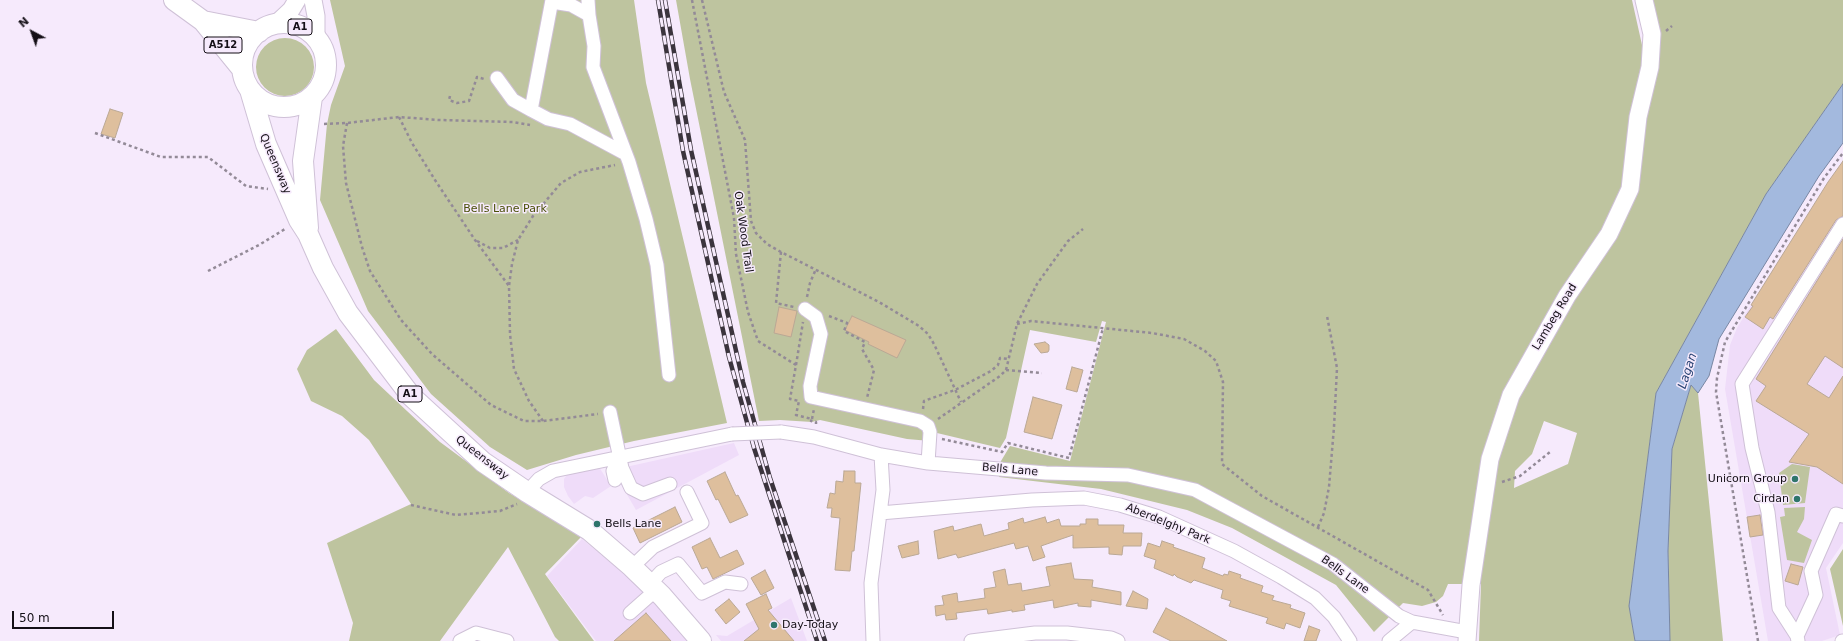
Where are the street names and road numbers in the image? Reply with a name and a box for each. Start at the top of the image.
road number: A1 [288,19,312,35]
road number: A512 [204,37,242,53]
street label: Queensway [256,132,294,196]
street label: Oak Wood Trail [731,191,755,273]
street label: Lambeg Road [1530,281,1580,353]
road number: A1 [398,386,422,402]
street label: Queensway [453,433,511,483]
street label: Bells Lane [981,461,1039,479]
street label: Aberdelghy Park [1124,501,1212,547]
street label: Bells Lane [1318,553,1372,597]

